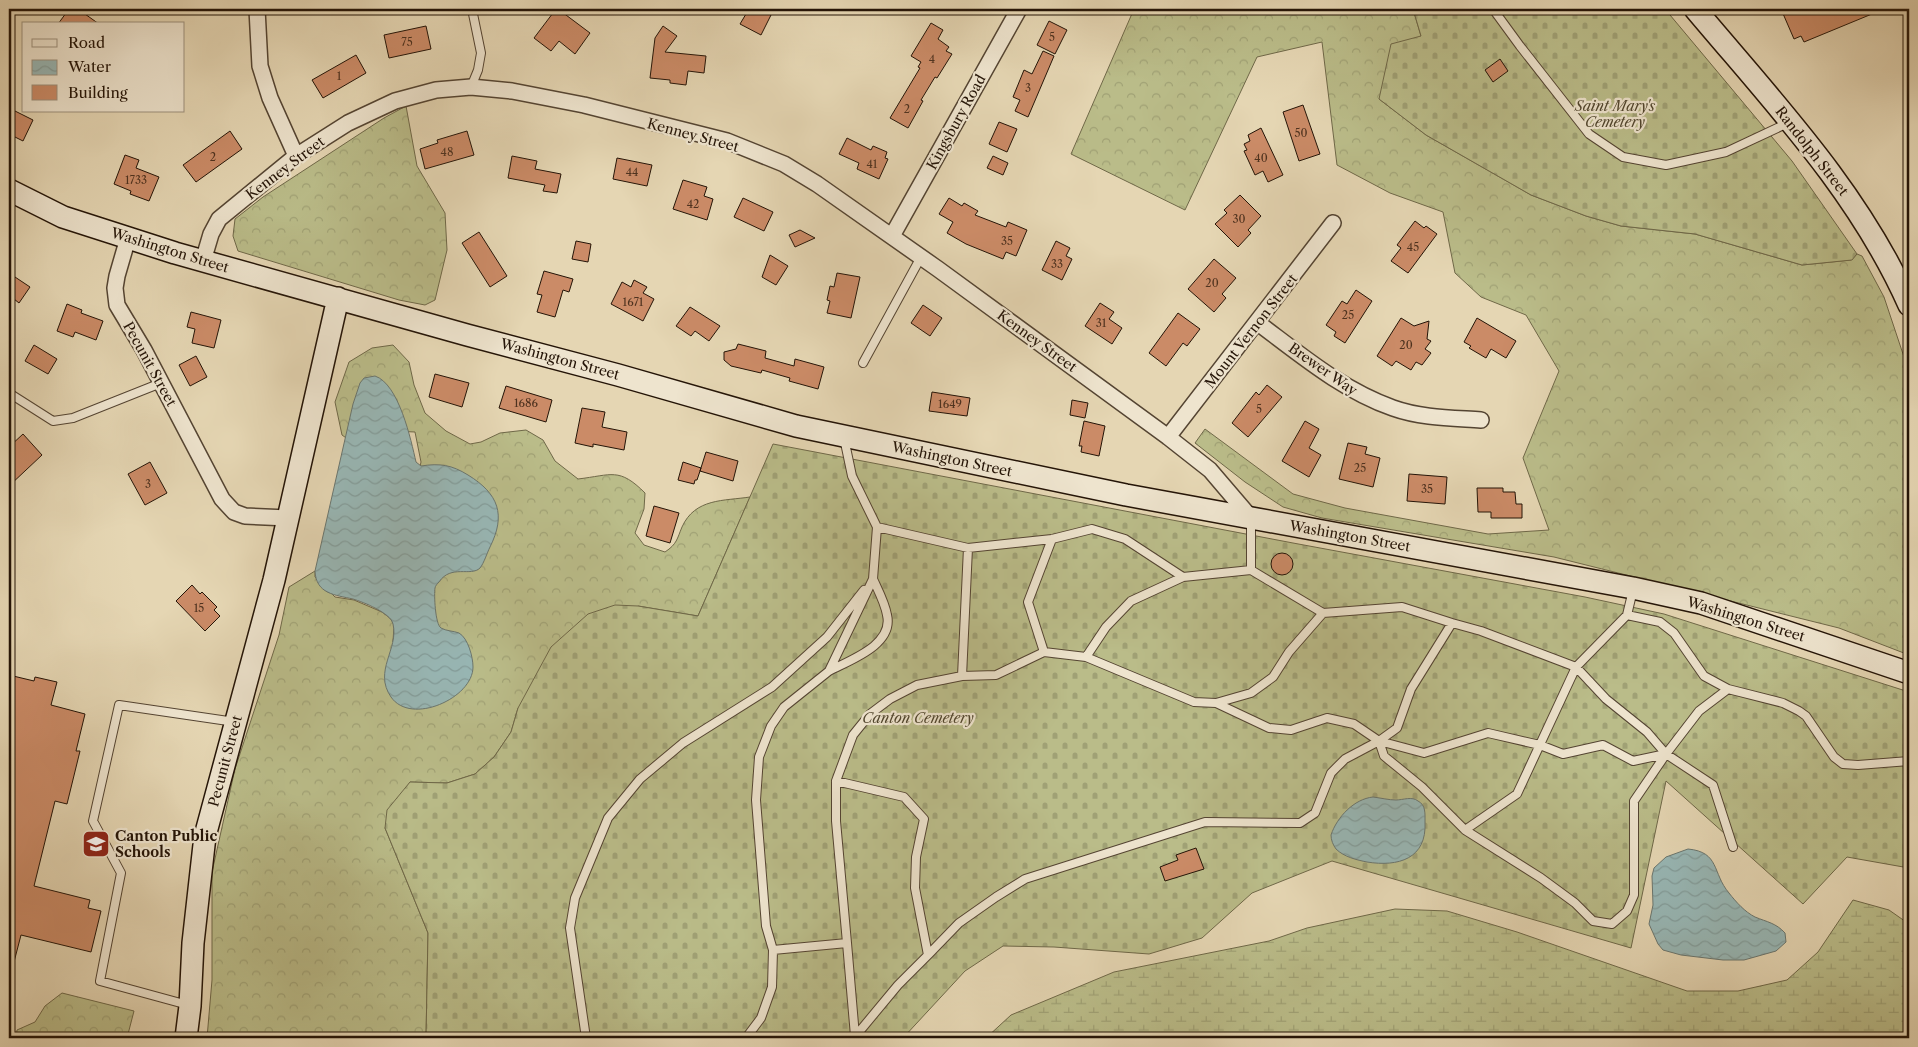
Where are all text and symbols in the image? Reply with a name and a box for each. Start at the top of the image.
legend [22,22,185,112]
house number: 5 [1049,30,1055,44]
text: Road [68,33,105,52]
house number: 75 [401,35,413,49]
house number: 4 [929,52,935,66]
text: Water [67,57,112,76]
house number: 1 [337,69,342,83]
street label: Kingsbury Road [922,71,990,173]
house number: 3 [1025,81,1031,95]
text: Building [68,83,128,102]
park label: Saint Mary's Cemetery [1574,97,1656,131]
house number: 2 [904,102,910,116]
street label: Randolph Street [1772,103,1853,199]
street label: Kenney Street [645,114,741,156]
house number: 50 [1295,126,1307,140]
street label: Kenney Street [242,132,328,204]
house number: 48 [441,145,453,159]
house number: 2 [210,150,216,164]
house number: 40 [1254,151,1268,165]
house number: 41 [867,157,878,171]
house number: 44 [626,165,638,179]
house number: 1733 [125,173,147,187]
house number: 42 [687,197,699,211]
house number: 30 [1232,212,1246,226]
street label: Washington Street [108,223,231,277]
house number: 35 [1001,234,1013,248]
house number: 45 [1407,240,1419,254]
house number: 33 [1051,257,1063,271]
street label: Mount Vernon Street [1201,270,1301,392]
house number: 20 [1205,276,1219,290]
house number: 1671 [623,295,644,309]
street label: Kenney Street [994,306,1080,376]
house number: 25 [1342,308,1354,322]
house number: 31 [1096,316,1107,330]
street label: Pecunit Street [119,318,181,410]
street label: Washington Street [498,334,622,384]
house number: 20 [1399,338,1413,352]
street label: Brewer Way [1285,339,1361,399]
house number: 1686 [514,396,539,410]
house number: 1649 [938,397,962,411]
house number: 5 [1256,402,1262,416]
street label: Washington Street [889,437,1014,481]
house number: 25 [1354,461,1366,475]
house number: 3 [145,477,151,491]
house number: 35 [1421,482,1433,496]
street label: Washington Street [1287,516,1412,556]
street label: Washington Street [1684,592,1807,646]
house number: 15 [194,601,204,615]
park label: Canton Cemetery [862,709,974,727]
street label: Pecunit Street [204,713,246,809]
place label: Canton Public Schools [115,827,217,861]
school or university icon: Canton Public Schools [81,829,111,859]

